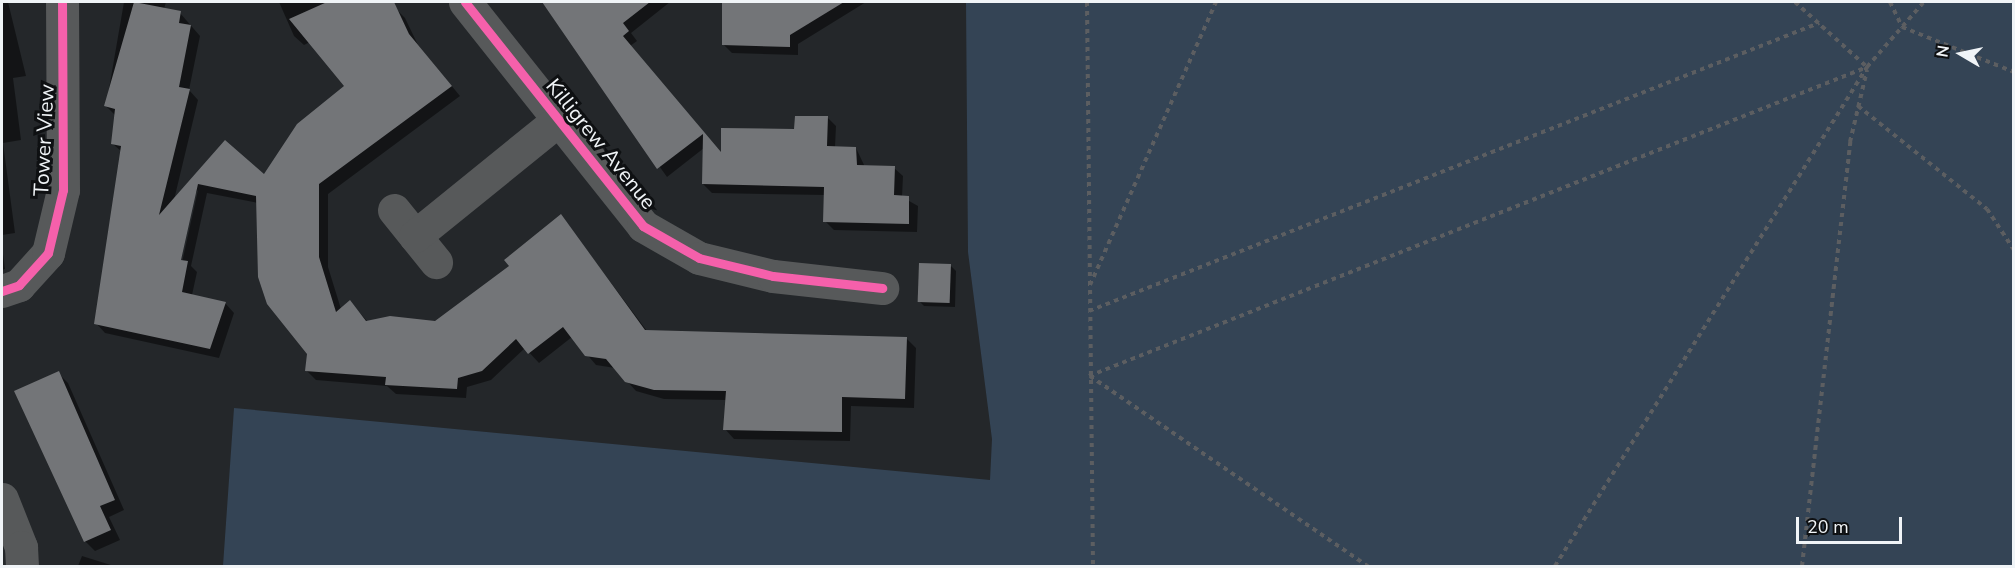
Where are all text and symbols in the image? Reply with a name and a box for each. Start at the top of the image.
north arrow [1931,24,1991,84]
text: N [1931,44,1955,59]
street label: Killigrew Avenue [541,74,661,214]
street label: Tower View [28,83,60,197]
scale bar [1799,505,1906,543]
text: 20 m [1807,515,1849,539]

